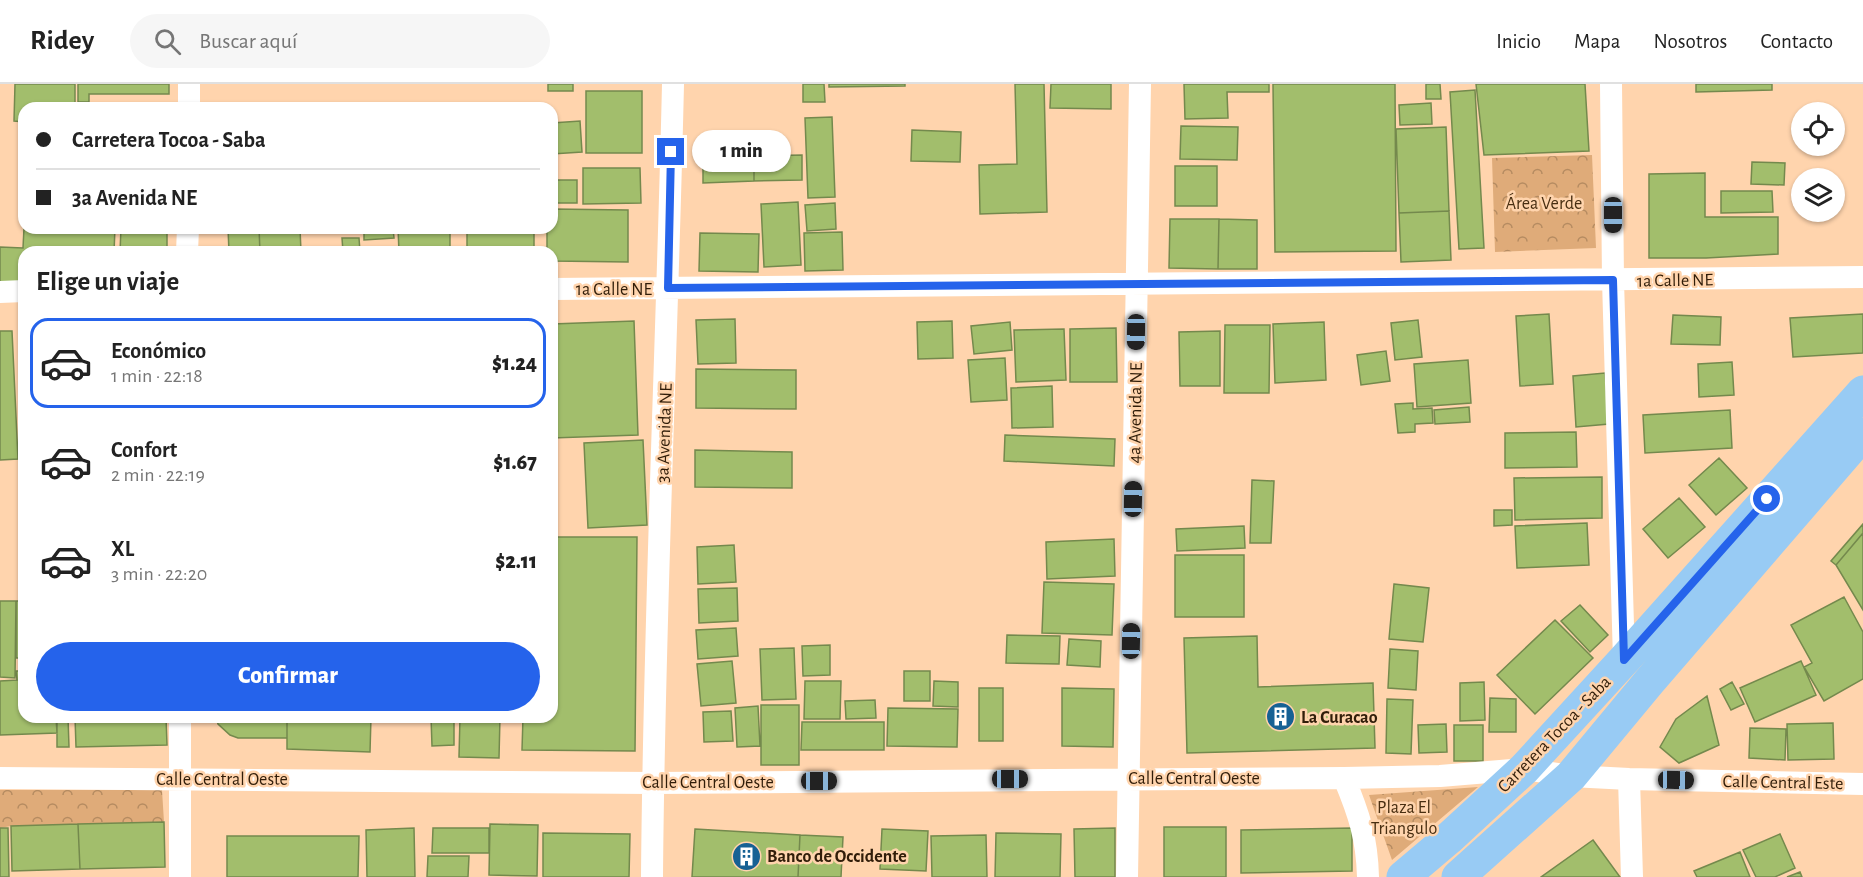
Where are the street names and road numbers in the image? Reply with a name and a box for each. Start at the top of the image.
street label: 1a Calle NE [1637,271,1714,291]
street label: 1a Calle NE [576,281,652,299]
street label: 4a Avenida NE [1126,362,1146,464]
street label: 3a Avenida NE [654,383,676,483]
street label: Carretera Tocoa - Saba [1495,673,1615,796]
street label: Calle Central Oeste [1128,770,1260,788]
street label: Calle Central Oeste [156,771,288,789]
street label: Calle Central Este [1723,773,1843,793]
street label: Calle Central Oeste [642,774,774,792]

